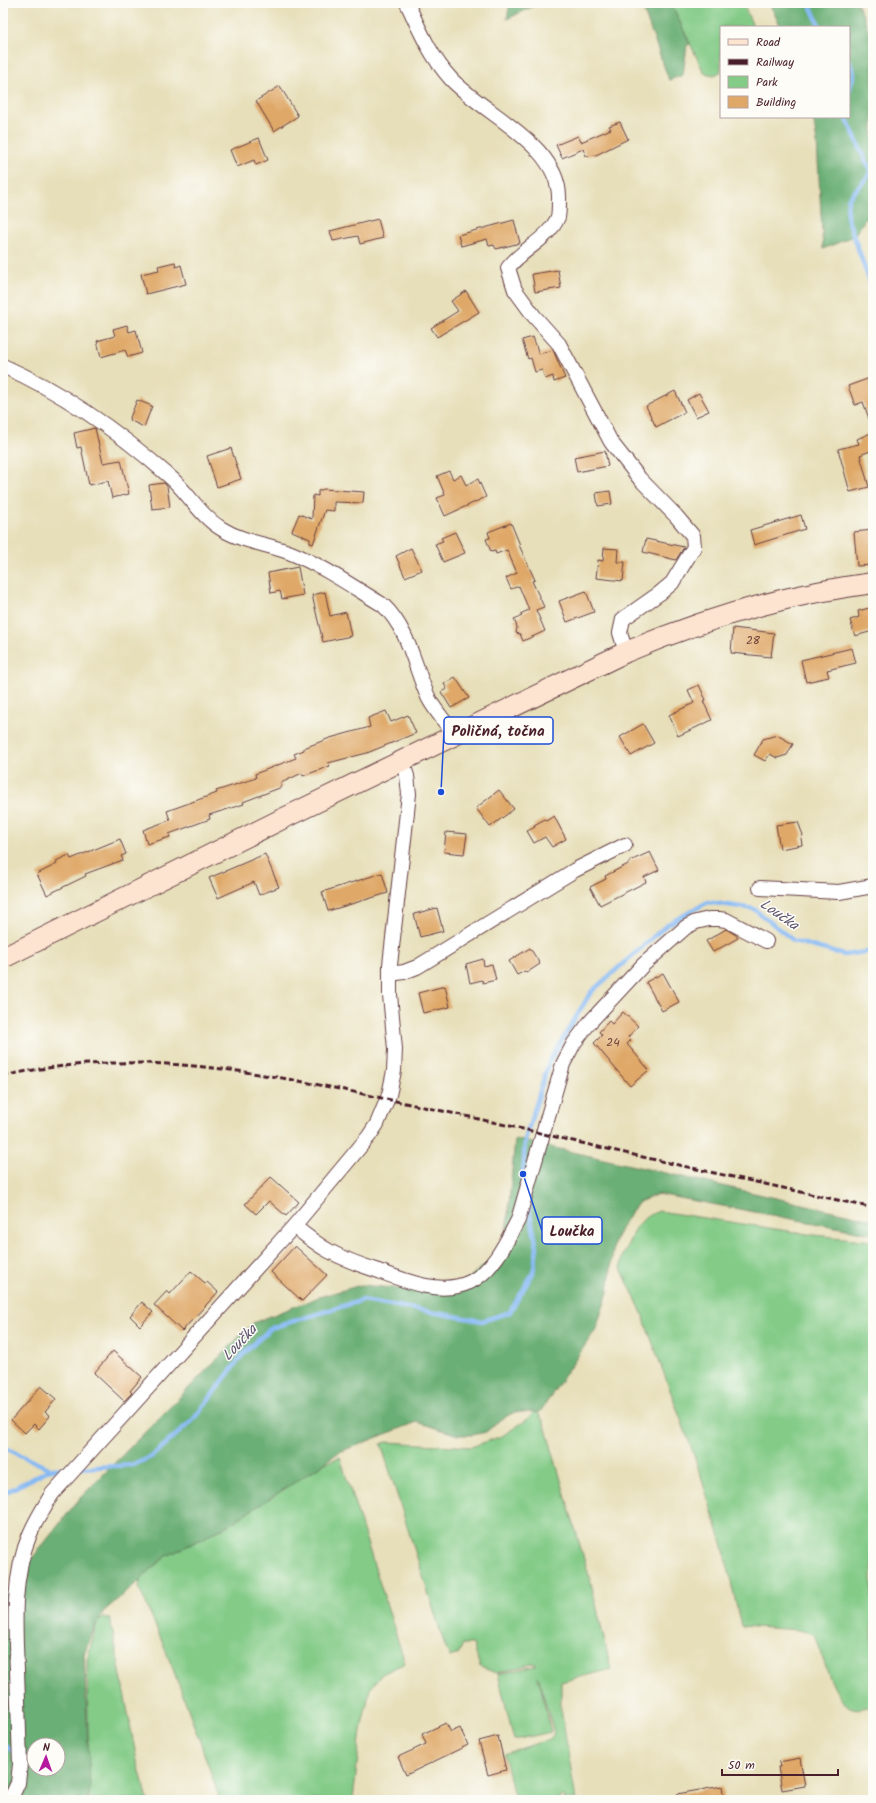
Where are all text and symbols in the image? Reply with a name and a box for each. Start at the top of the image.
legend [720,26,850,118]
text: Road [756,33,781,52]
text: Railway [756,53,794,72]
text: Park [756,73,778,92]
text: Building [756,93,796,112]
house number: 28 [746,631,761,650]
callout: Poličná, točna [444,717,553,744]
text: Poličná, točna [451,720,545,744]
water label: Loučka [755,893,804,938]
house number: 24 [606,1033,620,1052]
callout: Loučka [542,1217,602,1244]
text: Loučka [550,1220,595,1244]
water label: Loučka [217,1318,264,1367]
north arrow [26,1737,66,1777]
text: N [43,1739,50,1757]
scale bar [722,1751,838,1777]
text: 50 m [728,1756,755,1775]

